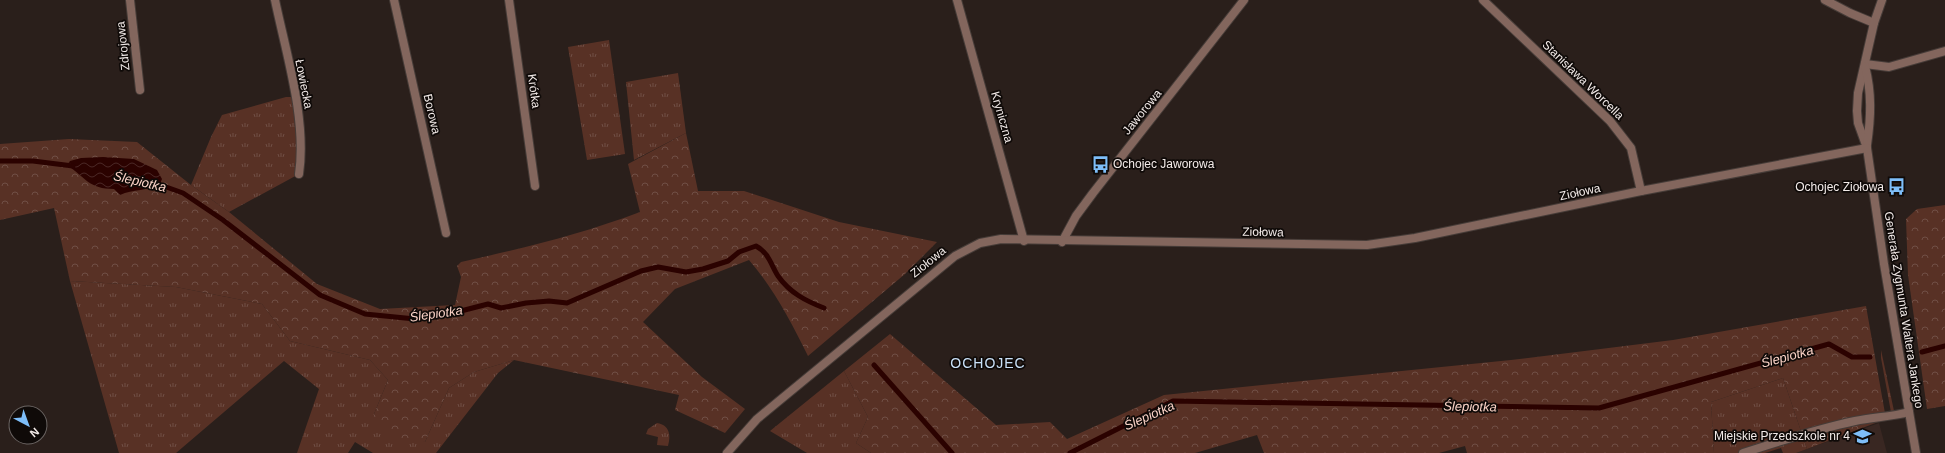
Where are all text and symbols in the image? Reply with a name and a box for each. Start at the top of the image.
street label: Zdrojowa [113,20,133,71]
street label: Stanisława Worcella [1539,38,1627,123]
street label: Łowiecka [292,58,316,110]
street label: Krótka [525,73,543,109]
street label: Jaworowa [1120,86,1165,137]
street label: Kryniczna [988,90,1016,145]
street label: Borowa [421,93,443,136]
bus stop icon: Ochojec Jaworowa [1090,154,1110,174]
place label: Ochojec Jaworowa [1113,157,1215,171]
water label: Ślepiotka [112,168,168,195]
bus stop icon: Ochojec Ziołowa [1887,177,1907,197]
place label: Ochojec Ziołowa [1795,180,1884,194]
street label: Ziołowa [1558,181,1602,203]
street label: Generała Zygmunta Waltera Jankego [1882,211,1927,410]
street label: Ziołowa [1242,225,1284,239]
street label: Ziołowa [908,243,949,280]
water label: Ślepiotka [409,302,464,325]
water label: Ślepiotka [1759,342,1815,371]
district label: OCHOJEC [950,355,1026,371]
water label: Ślepiotka [1122,398,1177,433]
water label: Ślepiotka [1443,399,1497,414]
north arrow [8,405,48,445]
text: N [28,425,41,440]
school or university icon: Miejskie Przedszkole nr 4 [1853,426,1873,446]
place label: Miejskie Przedszkole nr 4 [1714,429,1850,443]

